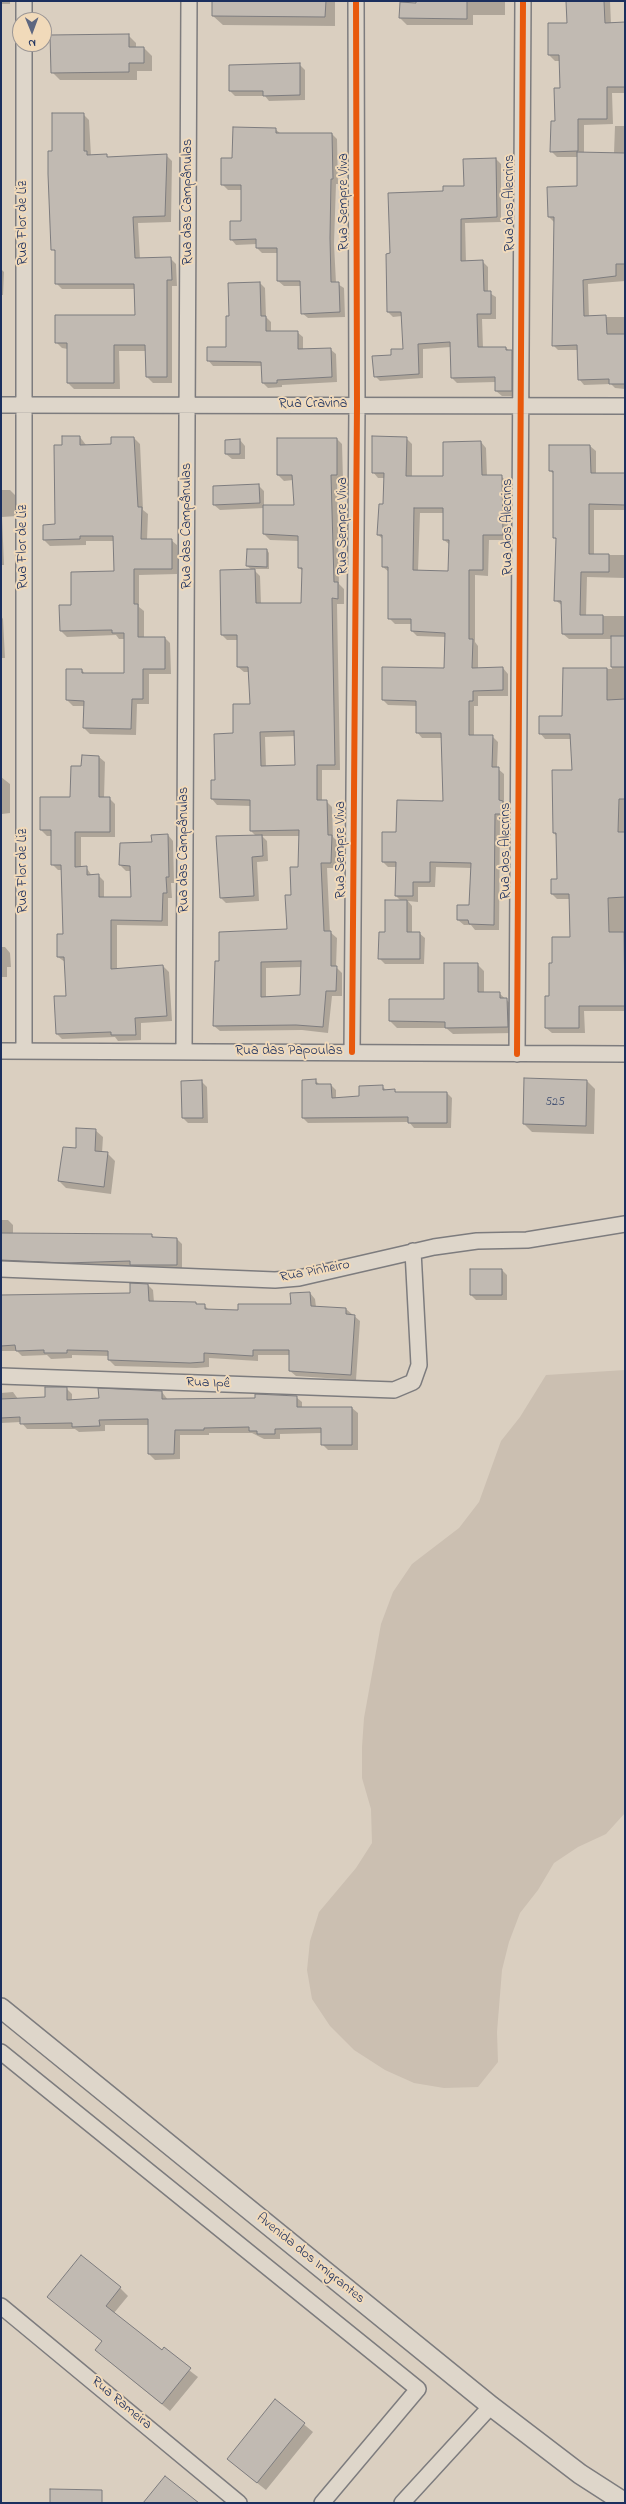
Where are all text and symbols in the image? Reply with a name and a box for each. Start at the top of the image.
north arrow [12,12,52,52]
text: N [28,35,36,51]
street label: Rua das Campânulas [181,139,197,265]
street label: Rua Sempre Viva [337,153,353,251]
street label: Rua dos Alecrins [503,155,519,251]
street label: Rua Flor de Liz [16,181,32,265]
street label: Rua Cravina [279,397,347,413]
street label: Rua das Campânulas [180,463,196,589]
street label: Rua Sempre Viva [336,477,352,575]
street label: Rua dos Alecrins [501,479,517,575]
street label: Rua Flor de Liz [16,505,32,589]
street label: Rua das Campânulas [177,787,193,913]
street label: Rua Sempre Viva [334,801,350,899]
street label: Rua dos Alecrins [499,803,515,899]
street label: Rua Flor de Liz [16,829,32,913]
street label: Rua das Papoulas [235,1044,343,1060]
house number: 525 [545,1096,565,1110]
street label: Rua Pinheiro [279,1257,351,1287]
street label: Rua Ipê [186,1375,230,1393]
street label: Avenida dos Imigrantes [252,2210,368,2308]
street label: Rua Rameira [87,2374,155,2434]

